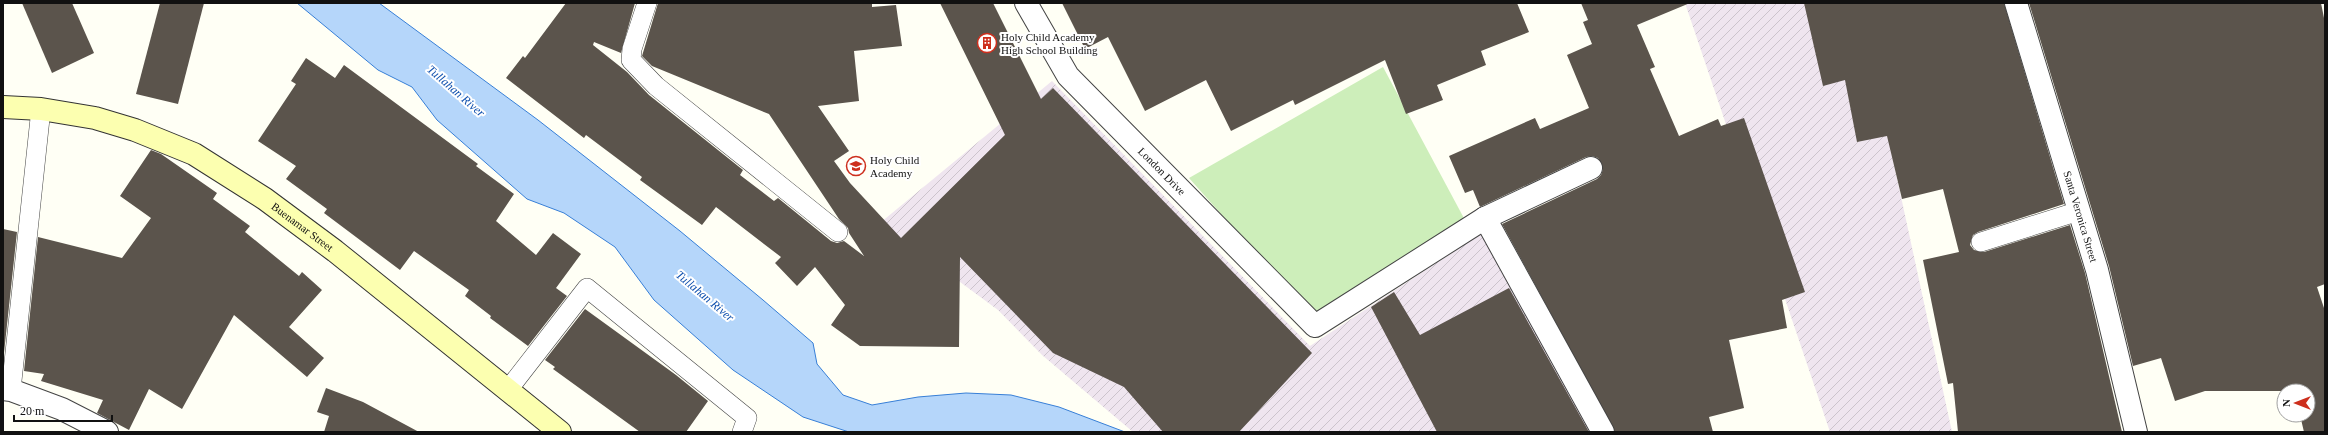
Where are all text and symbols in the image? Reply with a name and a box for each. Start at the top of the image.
place label: Holy Child Academy High School Building [1001,31,1098,56]
building icon: Holy Child Academy High School Building [976,32,998,54]
water label: Tullahan River [424,62,488,120]
street label: London Drive [1136,145,1188,198]
place label: Holy Child Academy [870,154,920,179]
school or university icon: Holy Child Academy [845,155,867,177]
street label: Santa Veronica Street [2061,169,2100,263]
street label: Buenamar Street [269,200,336,254]
water label: Tullahan River [673,268,737,325]
north arrow [2276,383,2316,423]
scale bar [14,397,112,423]
text: N [2280,399,2292,407]
text: 20 m [20,404,45,418]

